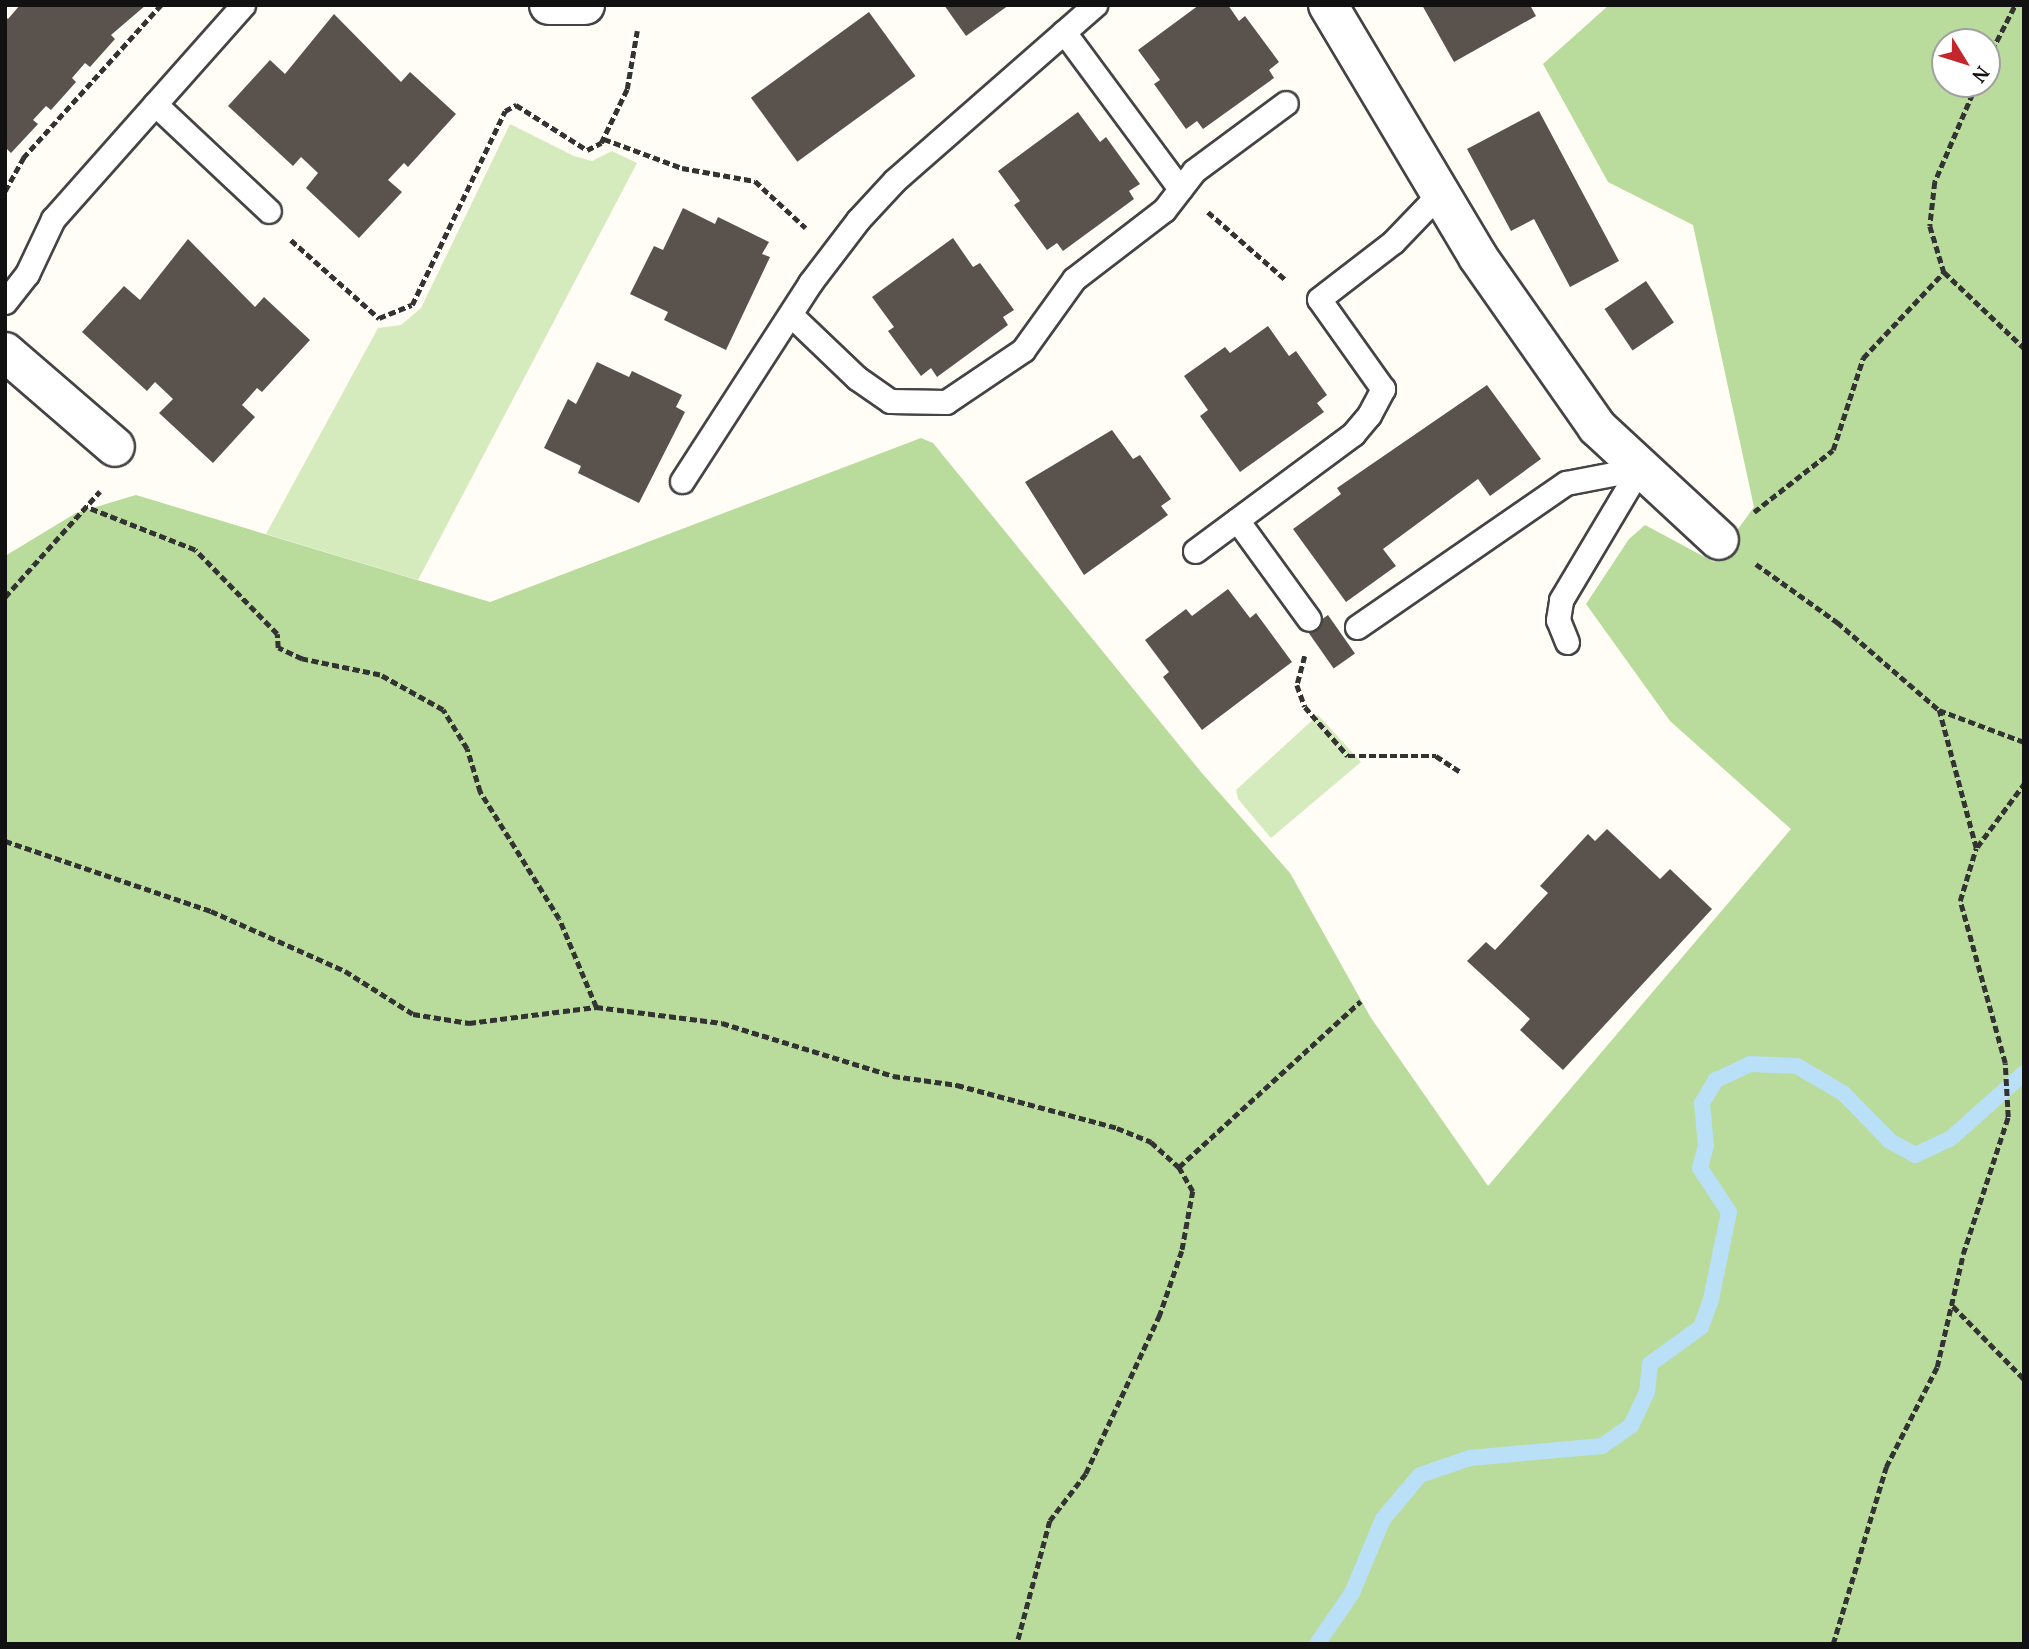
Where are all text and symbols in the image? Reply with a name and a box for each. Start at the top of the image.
north arrow [1931,28,2001,98]
text: N [1967,62,1996,88]

